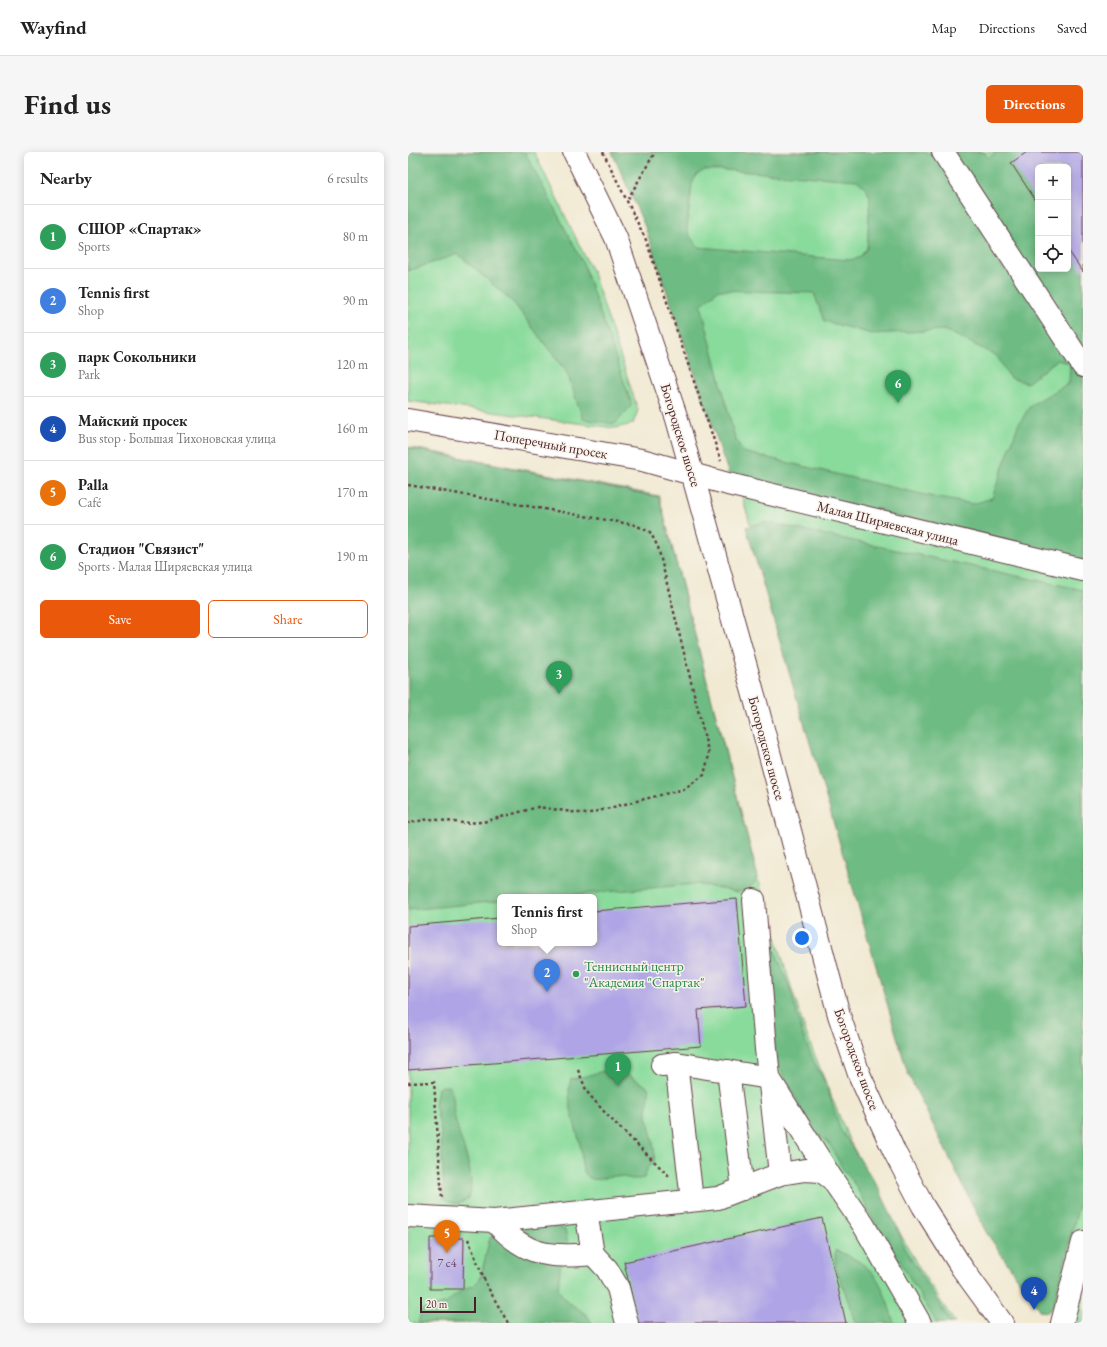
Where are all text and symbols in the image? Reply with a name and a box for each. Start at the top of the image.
text: Wayfind [20,15,87,40]
text: Map [931,19,957,37]
text: Directions [979,19,1035,37]
text: Saved [1057,19,1087,37]
button: Directions [986,85,1083,123]
text: Find us [24,86,111,122]
map controls [1035,164,1071,272]
button: + [1035,164,1071,200]
text: Nearby [40,167,92,189]
text: 6 results [327,170,368,187]
button: − [1035,200,1071,236]
text: СШОР «Спартак» [78,219,202,238]
text: 1 [50,228,56,245]
text: 80 m [343,228,368,245]
button: locate [1035,236,1071,272]
text: Sports [78,238,110,255]
text: Tennis first [78,283,150,302]
text: 2 [50,292,56,309]
text: 90 m [343,292,368,309]
text: Shop [78,302,104,319]
text: парк Сокольники [78,347,196,366]
text: 3 [50,356,56,373]
text: 120 m [337,356,368,373]
text: Park [78,366,100,383]
pin: 6 [885,370,911,403]
street label: Богородское шоссе [657,381,705,489]
text: Майский просек [78,411,187,430]
text: 4 [50,420,56,437]
text: 160 m [337,420,368,437]
street label: Поперечный просек [493,425,609,463]
text: Bus stop · Большая Тихоновская улица [78,430,276,447]
text: Palla [78,475,108,494]
text: 5 [50,484,56,501]
text: 170 m [337,484,368,501]
text: Café [78,494,101,511]
street label: Малая Ширяевская улица [815,497,961,549]
text: Стадион "Связист" [78,539,204,558]
text: 6 [50,548,56,565]
text: 190 m [337,548,368,565]
text: Sports · Малая Ширяевская улица [78,558,252,575]
button: Save [40,600,200,638]
button: Share [208,600,368,638]
pin: 3 [546,661,572,694]
street label: Богородское шоссе [744,694,790,803]
popup [497,894,597,946]
text: Tennis first [511,902,583,921]
text: Shop [511,921,537,938]
your location [792,928,812,948]
place label: Теннисный центр "Академия "Спартак" [584,957,705,991]
pin: 2 [534,959,560,992]
marker: Теннисный центр "Академия "Спартак" [571,969,581,979]
street label: Богородское шоссе [830,1006,884,1113]
pin: 1 [605,1053,631,1086]
pin: 5 [434,1220,460,1253]
house number: 7 c4 [438,1255,457,1271]
pin: 4 [1021,1277,1047,1310]
scale bar [420,1295,476,1314]
text: 20 m [426,1297,447,1311]

